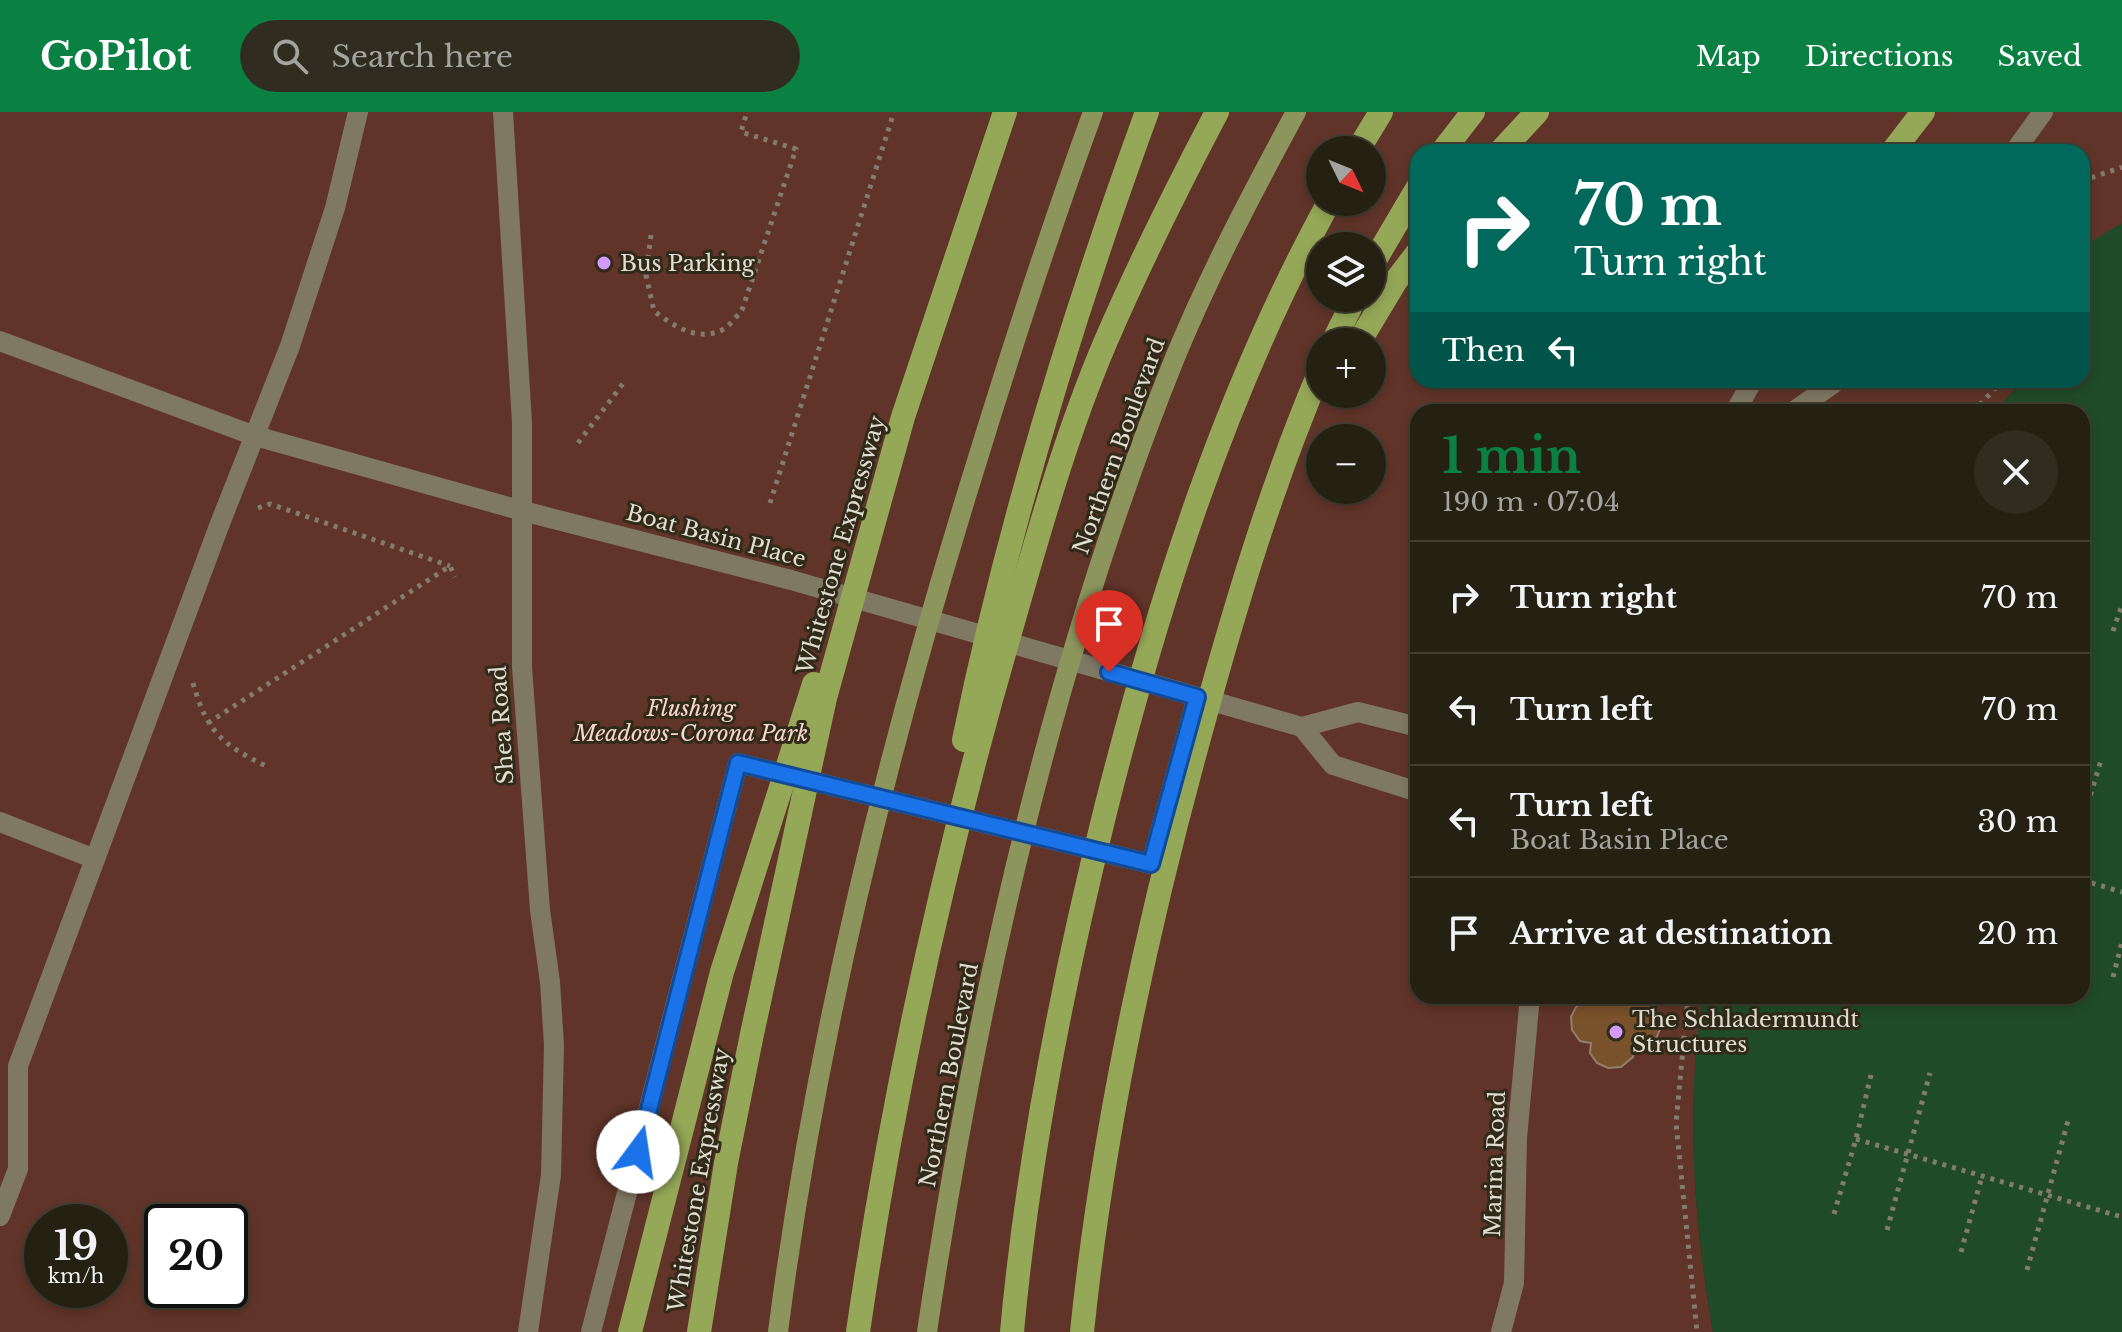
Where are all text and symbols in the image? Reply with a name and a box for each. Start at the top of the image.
search box [240,20,800,92]
text: GoPilot [40,33,192,80]
icon: search [268,34,312,78]
text: Search here [332,38,513,75]
text: Map [1696,39,1761,74]
text: Directions [1805,39,1954,74]
text: Saved [1998,39,2082,74]
north arrow [1306,136,1386,216]
map controls [1306,136,1386,504]
text: 70 m [1574,171,1722,240]
icon: right [1442,176,1546,280]
button: layers [1306,232,1386,312]
text: Turn right [1574,240,1767,285]
place label: Bus Parking [620,250,756,277]
marker: Bus Parking [595,254,613,272]
button: + [1306,328,1386,408]
icon: left [1541,328,1585,372]
text: Then [1442,332,1525,369]
street label: Northern Boulevard [1067,334,1171,558]
street label: Whitestone Expressway [791,412,891,678]
button: − [1306,424,1386,504]
text: 1 min [1442,426,1581,486]
button: close [1974,430,2058,514]
text: 190 m · 07:04 [1442,486,1619,518]
street label: Boat Basin Place [623,499,809,573]
icon: right [1442,575,1486,619]
text: Turn right [1510,579,1677,616]
text: 70 m [1981,579,2058,616]
pin [1075,590,1143,672]
icon: arrive [1087,602,1131,646]
street label: Shea Road [484,665,520,785]
icon: left [1442,687,1486,731]
text: Turn left [1510,691,1653,728]
text: 70 m [1981,691,2058,728]
park label: Flushing Meadows-Corona Park [573,695,808,747]
text: Turn left [1510,787,1653,824]
icon: left [1442,799,1486,843]
text: 30 m [1977,803,2058,840]
text: Boat Basin Place [1510,824,1729,856]
icon: arrive [1442,911,1486,955]
text: Arrive at destination [1510,915,1833,952]
text: 20 m [1977,915,2058,952]
street label: Northern Boulevard [914,960,984,1190]
place label: The Schladermundt Structures [1632,1006,1859,1058]
marker: The Schladermundt Structures [1607,1023,1625,1041]
street label: Whitestone Expressway [662,1046,736,1315]
street label: Marina Road [1479,1090,1511,1237]
position arrow [596,1110,680,1194]
speed limit sign: 20 [144,1204,248,1308]
text: 19 [54,1221,98,1271]
text: km/h [48,1264,104,1288]

